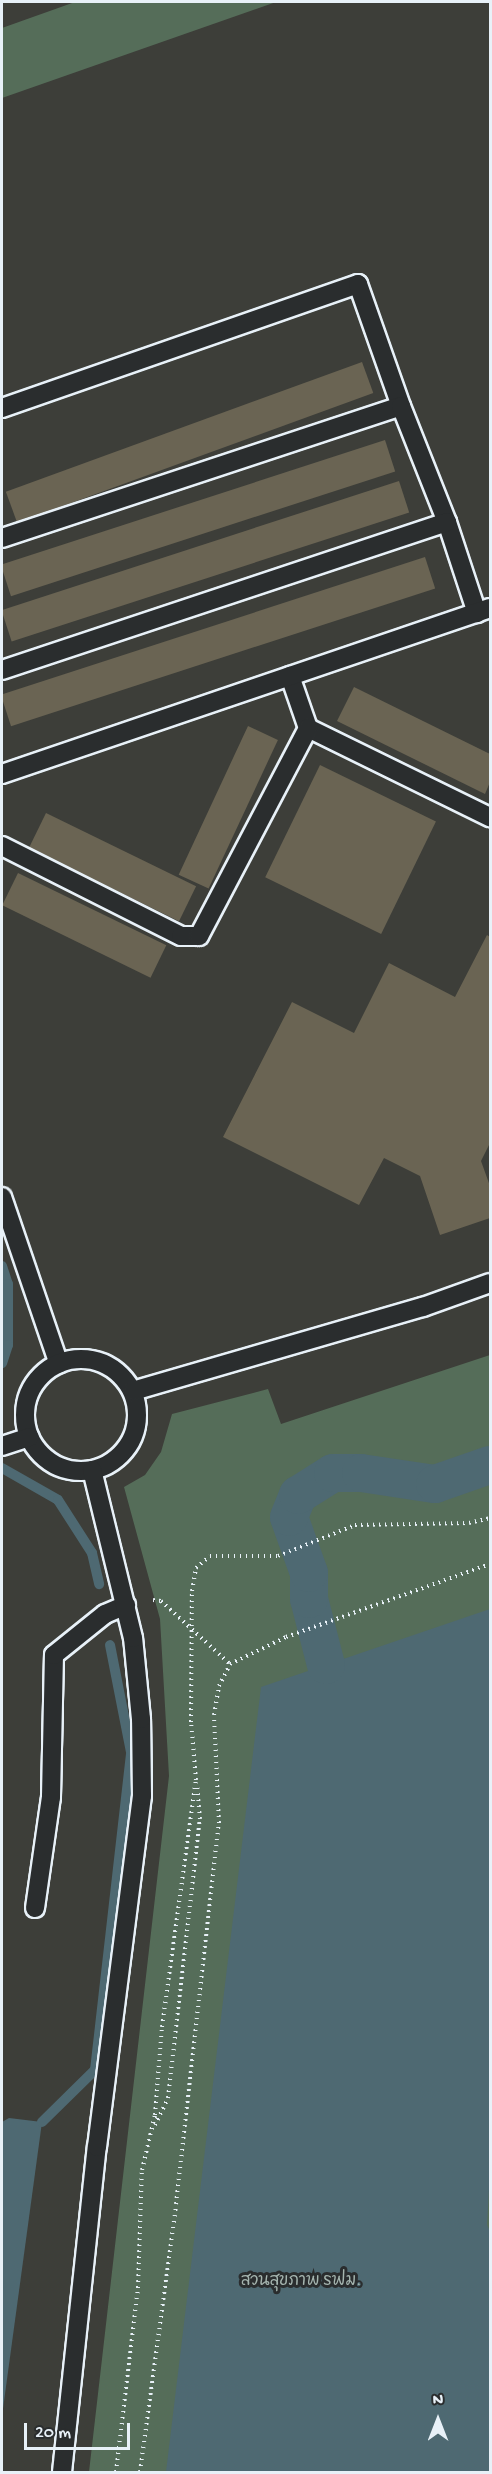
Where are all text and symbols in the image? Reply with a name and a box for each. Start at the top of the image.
park label: สวนสุขภาพ รฟม. [241,2273,361,2293]
north arrow [408,2390,468,2450]
text: N [433,2392,443,2411]
scale bar [27,2411,134,2449]
text: 20 m [35,2423,71,2444]

